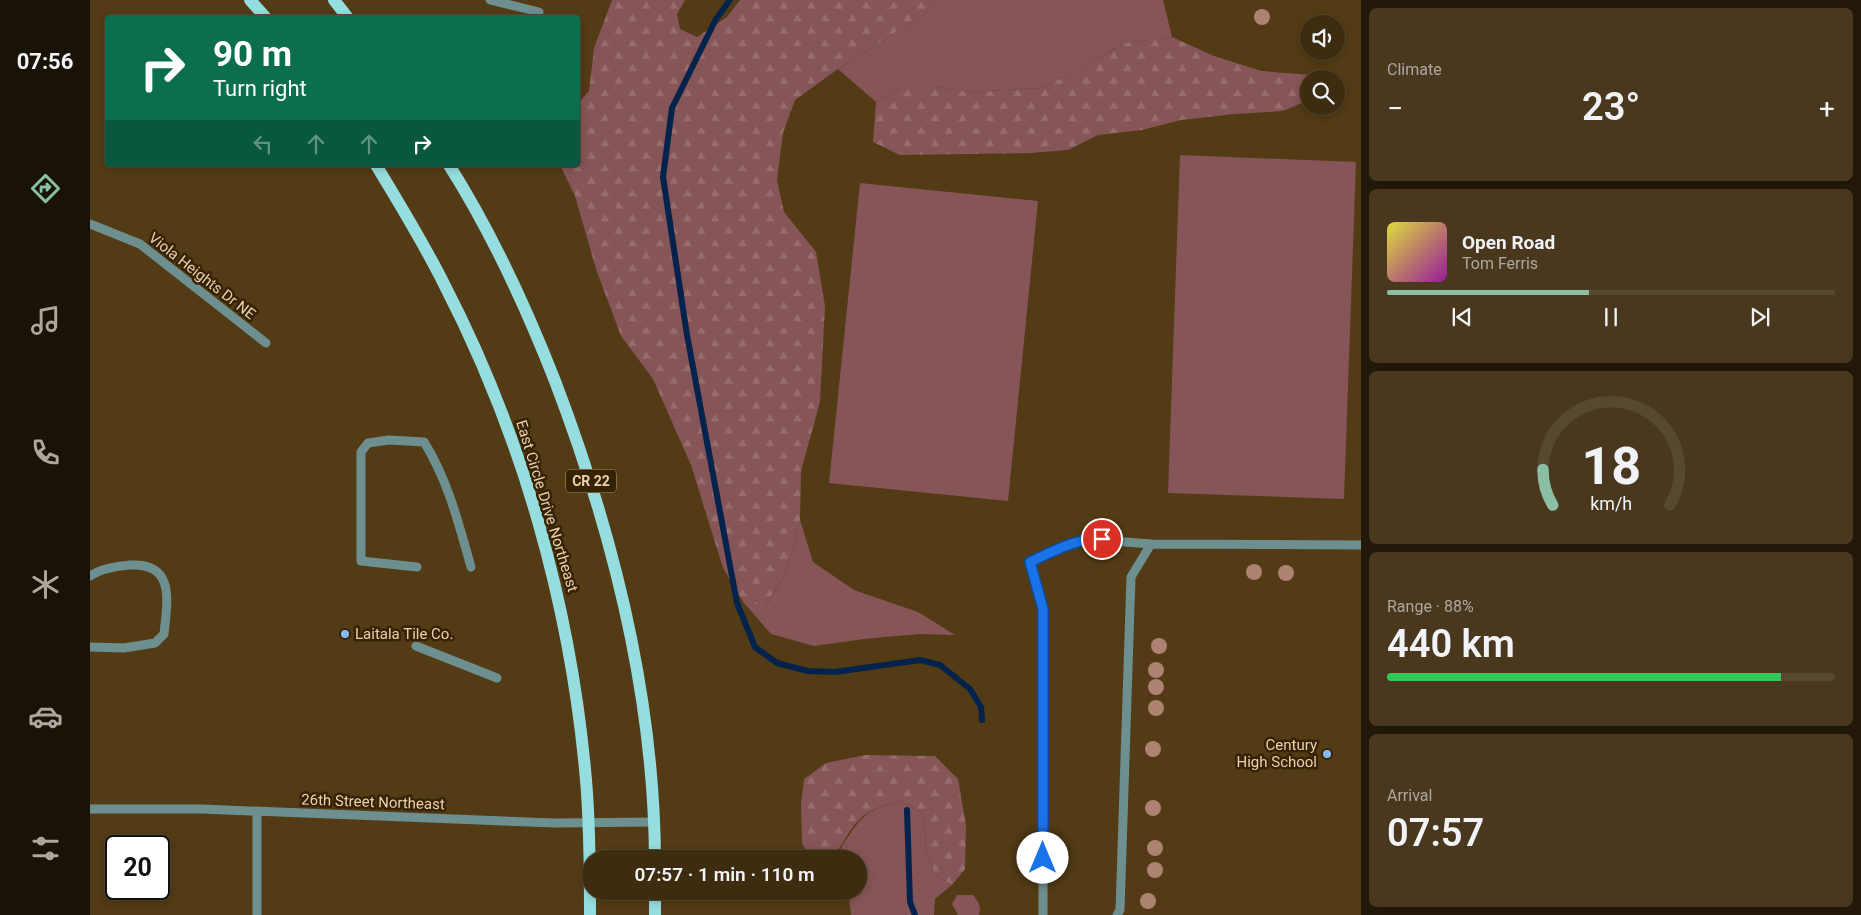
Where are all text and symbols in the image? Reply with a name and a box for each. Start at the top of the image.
map controls [1300,15,1345,115]
button: sound [1300,15,1345,60]
text: 90 m [213,34,292,75]
icon: right [130,35,195,100]
text: 07:56 [17,49,73,74]
text: Climate [1387,60,1442,79]
button: search [1300,70,1345,115]
text: Turn right [213,76,307,101]
text: 23° [1582,85,1640,129]
text: − [1387,92,1403,125]
text: + [1819,92,1835,125]
icon: left [249,130,277,158]
icon: ahead [302,130,330,158]
icon: ahead [355,130,383,158]
icon: right [408,130,436,158]
icon: directions [28,171,63,206]
street label: Viola Heights Dr NE [145,229,259,324]
text: Open Road [1462,231,1555,254]
text: Tom Ferris [1462,254,1538,273]
icon: music [28,303,63,338]
icon: previous [1448,303,1476,331]
icon: pause [1597,303,1625,331]
icon: next [1746,303,1774,331]
street label: East Circle Drive Northeast [512,418,582,594]
icon: phone [28,435,63,470]
text: 18 [1581,436,1641,497]
road number: CR 22 [566,470,616,492]
text: km/h [1590,493,1632,514]
pin [1081,518,1123,560]
icon: arrive [1088,525,1116,553]
icon: climate [28,567,63,602]
text: Range · 88% [1387,597,1474,616]
text: 440 km [1387,622,1515,666]
place label: Laitala Tile Co. [355,625,453,643]
marker: Laitala Tile Co. [339,628,351,640]
icon: car [28,699,63,734]
place label: Century High School [1236,736,1317,771]
marker: Century High School [1321,748,1333,760]
text: Arrival [1387,786,1432,805]
street label: 26th Street Northeast [301,790,445,814]
text: 07:57 [1387,811,1484,855]
icon: filters [28,831,63,866]
position arrow [1016,831,1068,883]
speed limit sign: 20 [105,835,170,900]
text: 07:57 · 1 min · 110 m [634,863,815,886]

